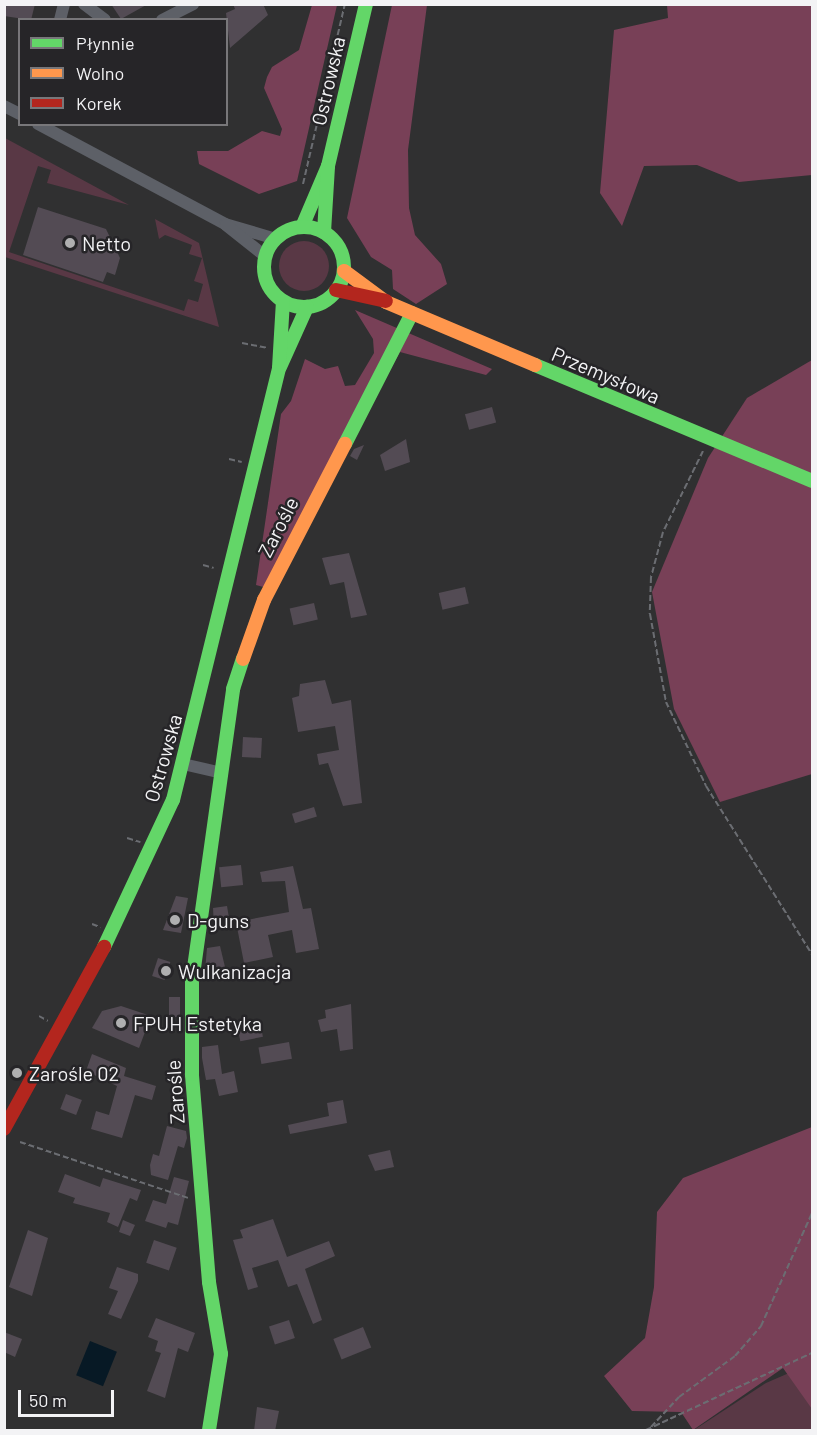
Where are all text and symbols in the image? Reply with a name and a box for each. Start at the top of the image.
legend [18,18,228,126]
text: Płynnie [76,32,135,54]
street label: Ostrowska [306,34,350,128]
text: Wolno [76,62,124,84]
text: Korek [76,92,122,114]
place label: Netto [82,231,131,255]
marker: Netto [63,236,77,250]
street label: Przemysłowa [548,341,664,409]
street label: Zarośle [253,493,303,561]
street label: Ostrowska [139,711,187,805]
place label: D-guns [187,908,249,932]
marker: D-guns [168,913,182,927]
place label: Wulkanizacja [178,959,291,983]
marker: Wulkanizacja [159,964,173,978]
place label: FPUH Estetyka [133,1011,262,1035]
marker: FPUH Estetyka [114,1016,128,1030]
street label: Zarośle [161,1059,189,1125]
place label: Zarośle 02 [29,1061,119,1085]
marker: Zarośle 02 [10,1066,24,1080]
scale bar [21,1378,117,1416]
text: 50 m [29,1389,67,1411]

